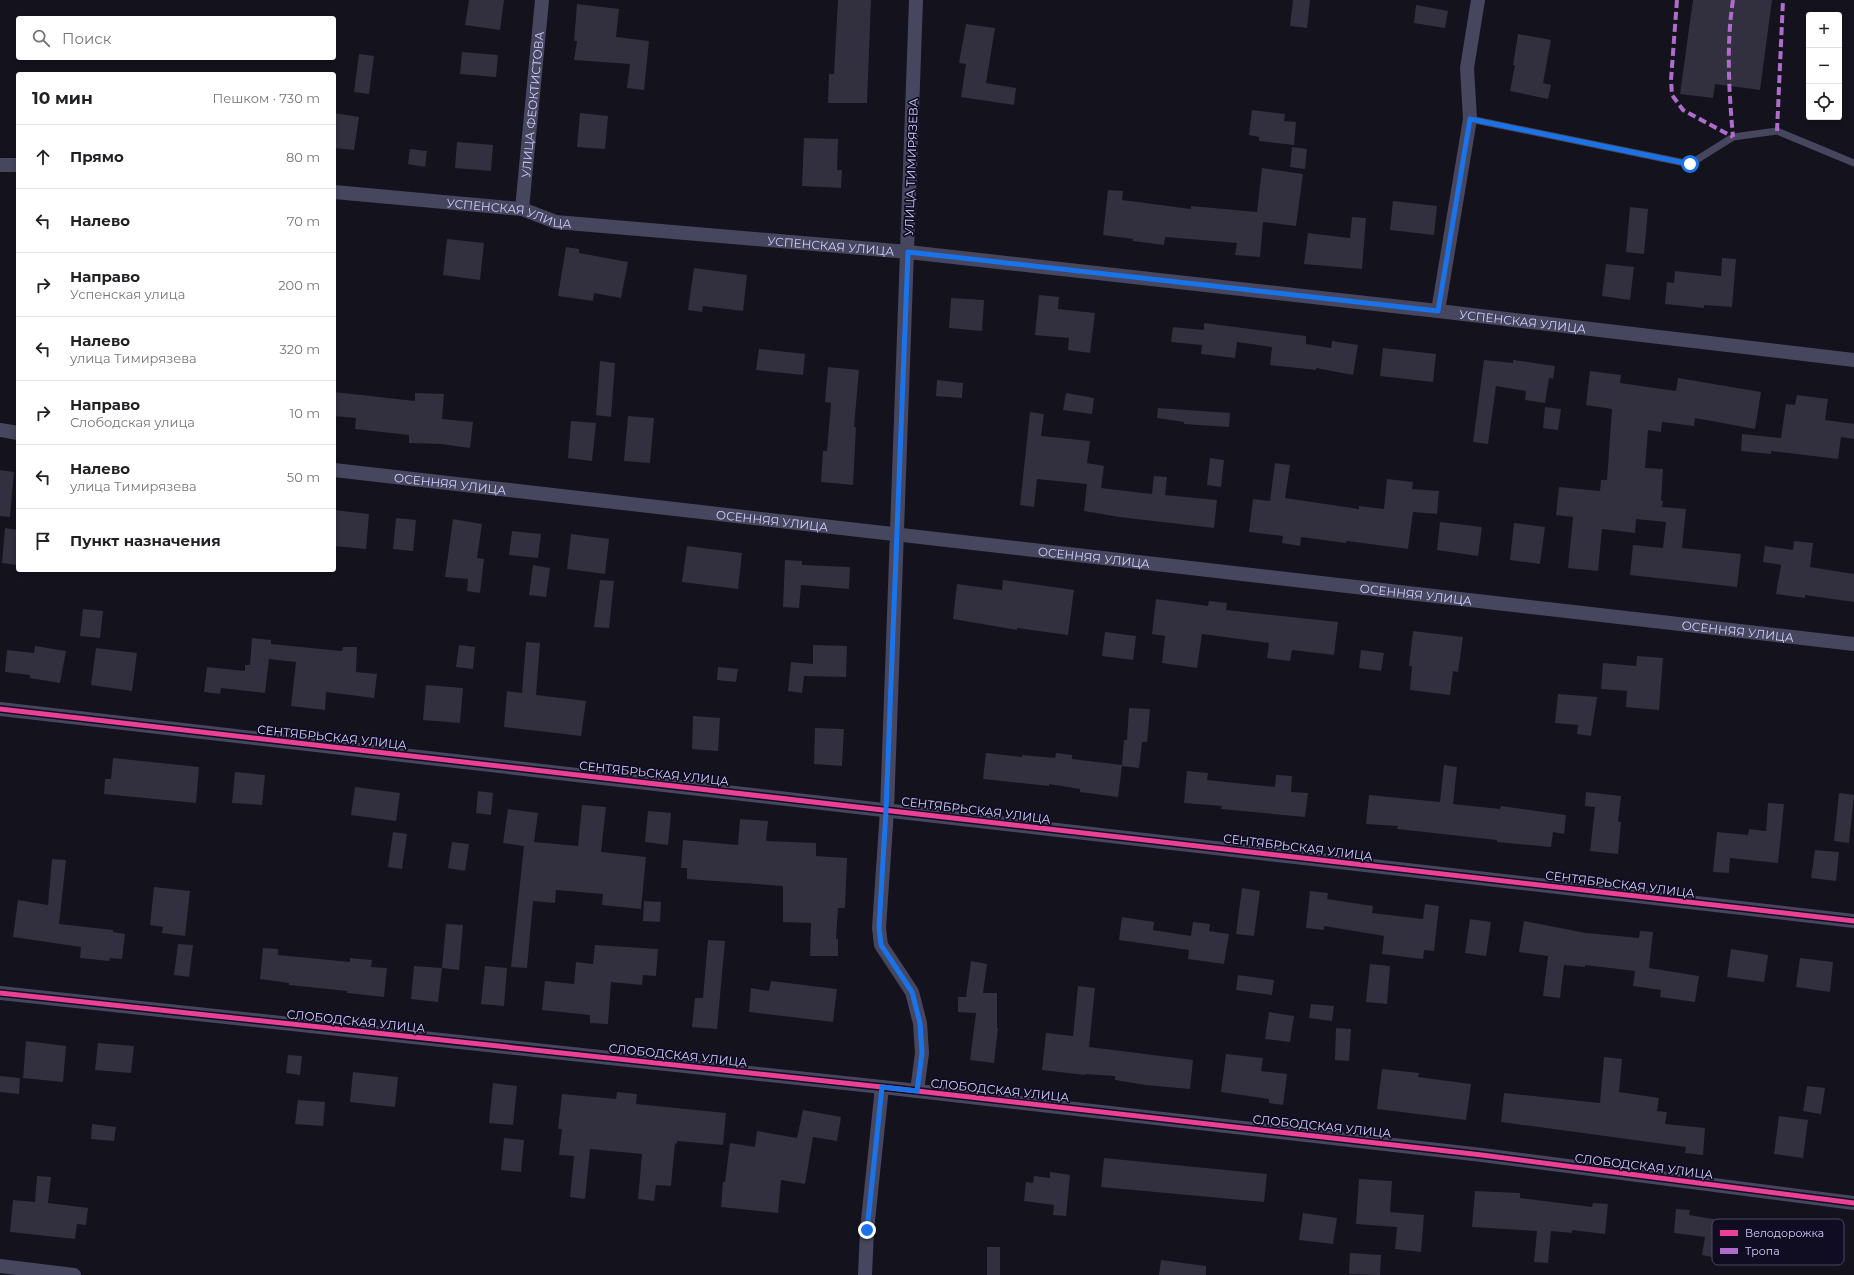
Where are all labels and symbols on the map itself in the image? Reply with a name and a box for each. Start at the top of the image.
street label: УЛИЦА ФЕОКТИСТОВА [518,31,546,178]
street label: УЛИЦА ТИМИРЯЗЕВА [901,98,921,236]
route start [1681,155,1699,173]
street label: УСПЕНСКАЯ УЛИЦА [446,195,572,231]
street label: УСПЕНСКАЯ УЛИЦА [767,233,895,258]
street label: УСПЕНСКАЯ УЛИЦА [1459,306,1587,336]
street label: ОСЕННЯЯ УЛИЦА [393,469,507,497]
street label: ОСЕННЯЯ УЛИЦА [715,506,829,534]
street label: ОСЕННЯЯ УЛИЦА [1037,543,1151,571]
street label: ОСЕННЯЯ УЛИЦА [1359,580,1473,608]
street label: ОСЕННЯЯ УЛИЦА [1681,617,1795,645]
street label: СЕНТЯБРЬСКАЯ УЛИЦА [256,722,408,752]
street label: СЕНТЯБРЬСКАЯ УЛИЦА [578,758,730,788]
street label: СЕНТЯБРЬСКАЯ УЛИЦА [900,793,1052,827]
street label: СЕНТЯБРЬСКАЯ УЛИЦА [1222,830,1374,864]
street label: СЕНТЯБРЬСКАЯ УЛИЦА [1544,867,1696,901]
street label: СЛОБОДСКАЯ УЛИЦА [286,1006,426,1036]
street label: СЛОБОДСКАЯ УЛИЦА [608,1040,748,1070]
street label: СЛОБОДСКАЯ УЛИЦА [930,1075,1070,1105]
street label: СЛОБОДСКАЯ УЛИЦА [1252,1111,1392,1141]
street label: СЛОБОДСКАЯ УЛИЦА [1574,1150,1714,1182]
legend [1712,1219,1844,1265]
route end [858,1221,876,1239]
text: Велодорожка [1745,1226,1824,1240]
text: Тропа [1745,1244,1780,1258]

